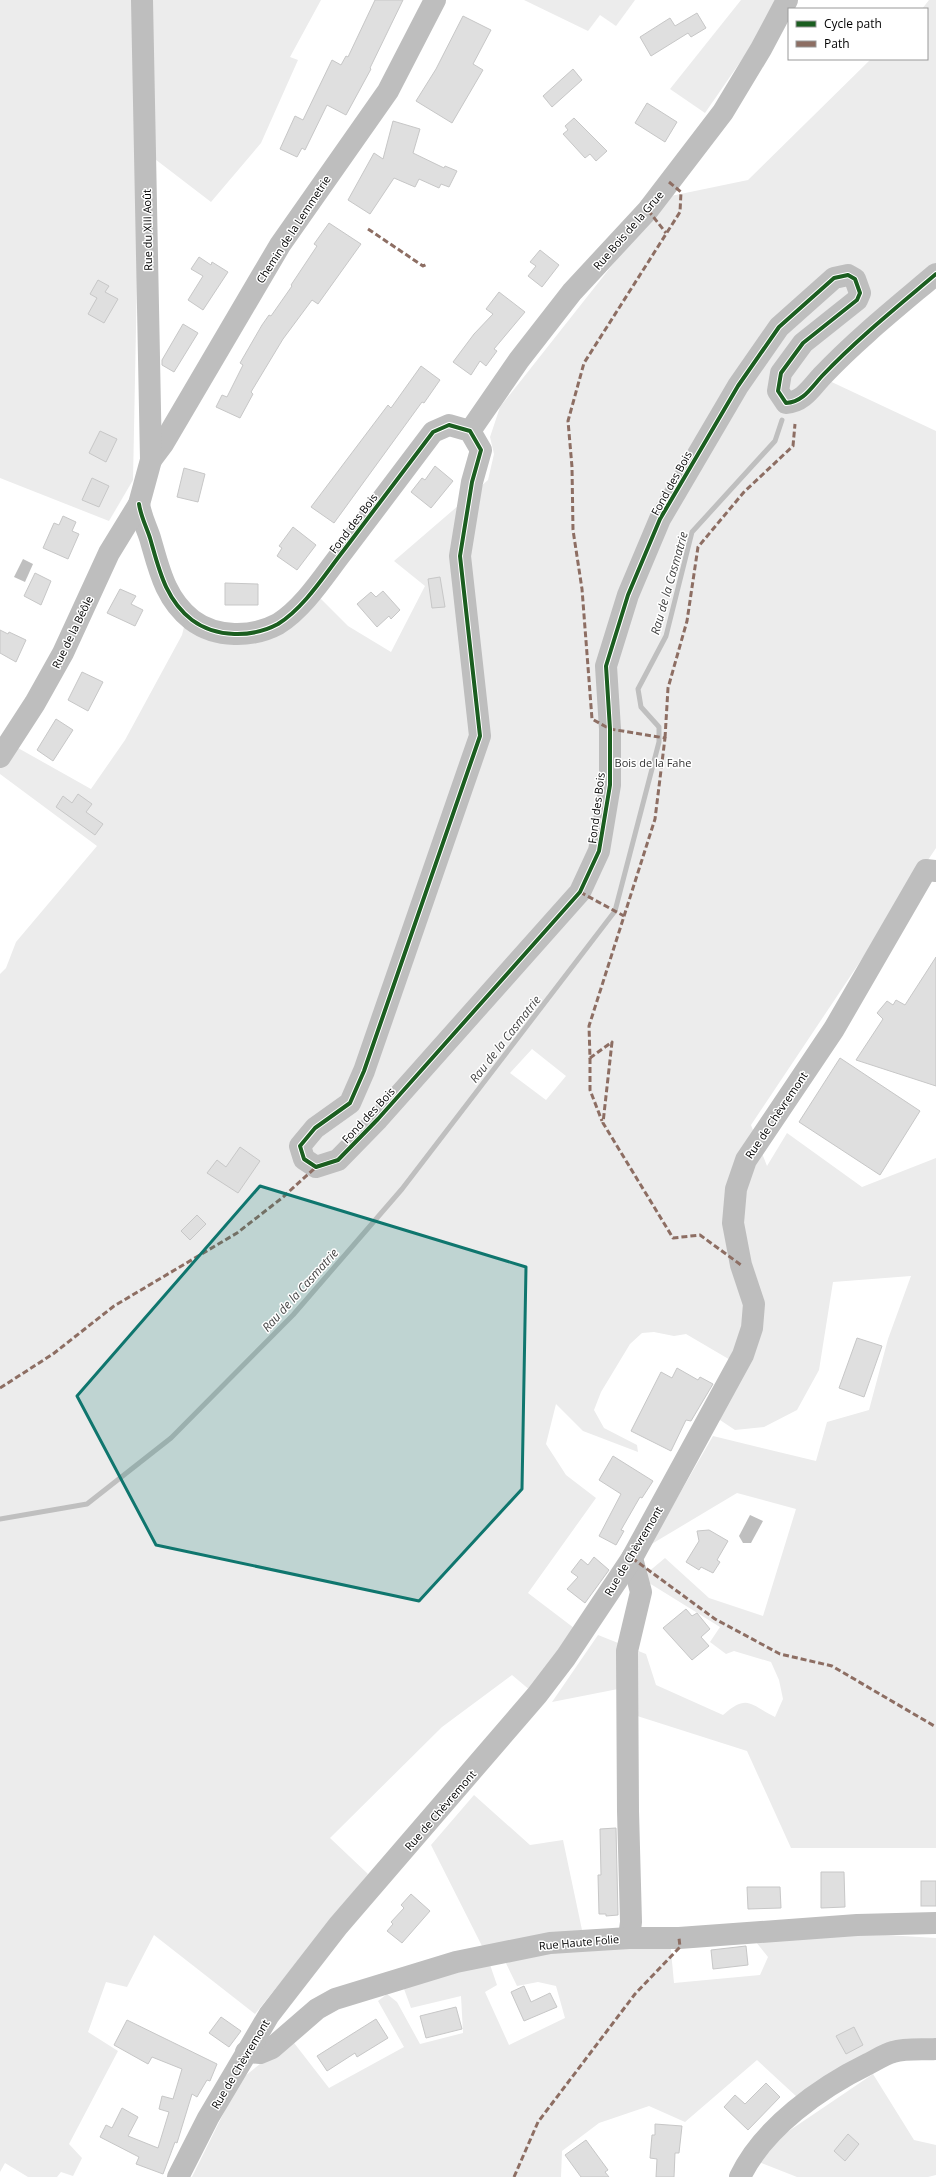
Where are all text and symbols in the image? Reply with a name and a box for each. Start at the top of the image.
legend [788,8,928,60]
text: Cycle path [824,15,882,32]
text: Path [824,35,850,52]
street label: Chemin de la Lemmetrie [252,172,334,286]
street label: Rue Bois de la Grue [590,187,666,273]
street label: Rue du XIII Août [139,189,155,271]
street label: Fond des Bois [647,448,695,518]
street label: Fond des Bois [326,490,380,556]
water label: Rau de la Casmatrie [646,529,692,637]
street label: Rue de la Béôle [48,593,96,671]
park label: Bois de la Fahe [615,755,691,770]
street label: Fond des Bois [584,772,608,844]
water label: Rau de la Casmatrie [465,992,545,1086]
street label: Rue de Chèvremont [741,1069,811,1161]
street label: Fond des Bois [338,1084,398,1146]
water label: Rau de la Casmatrie [258,1245,342,1335]
street label: Rue de Chèvremont [600,1503,666,1599]
street label: Rue de Chèvremont [401,1767,479,1853]
street label: Rue Haute Folie [538,1931,620,1953]
street label: Rue de Chèvremont [207,2016,273,2112]

